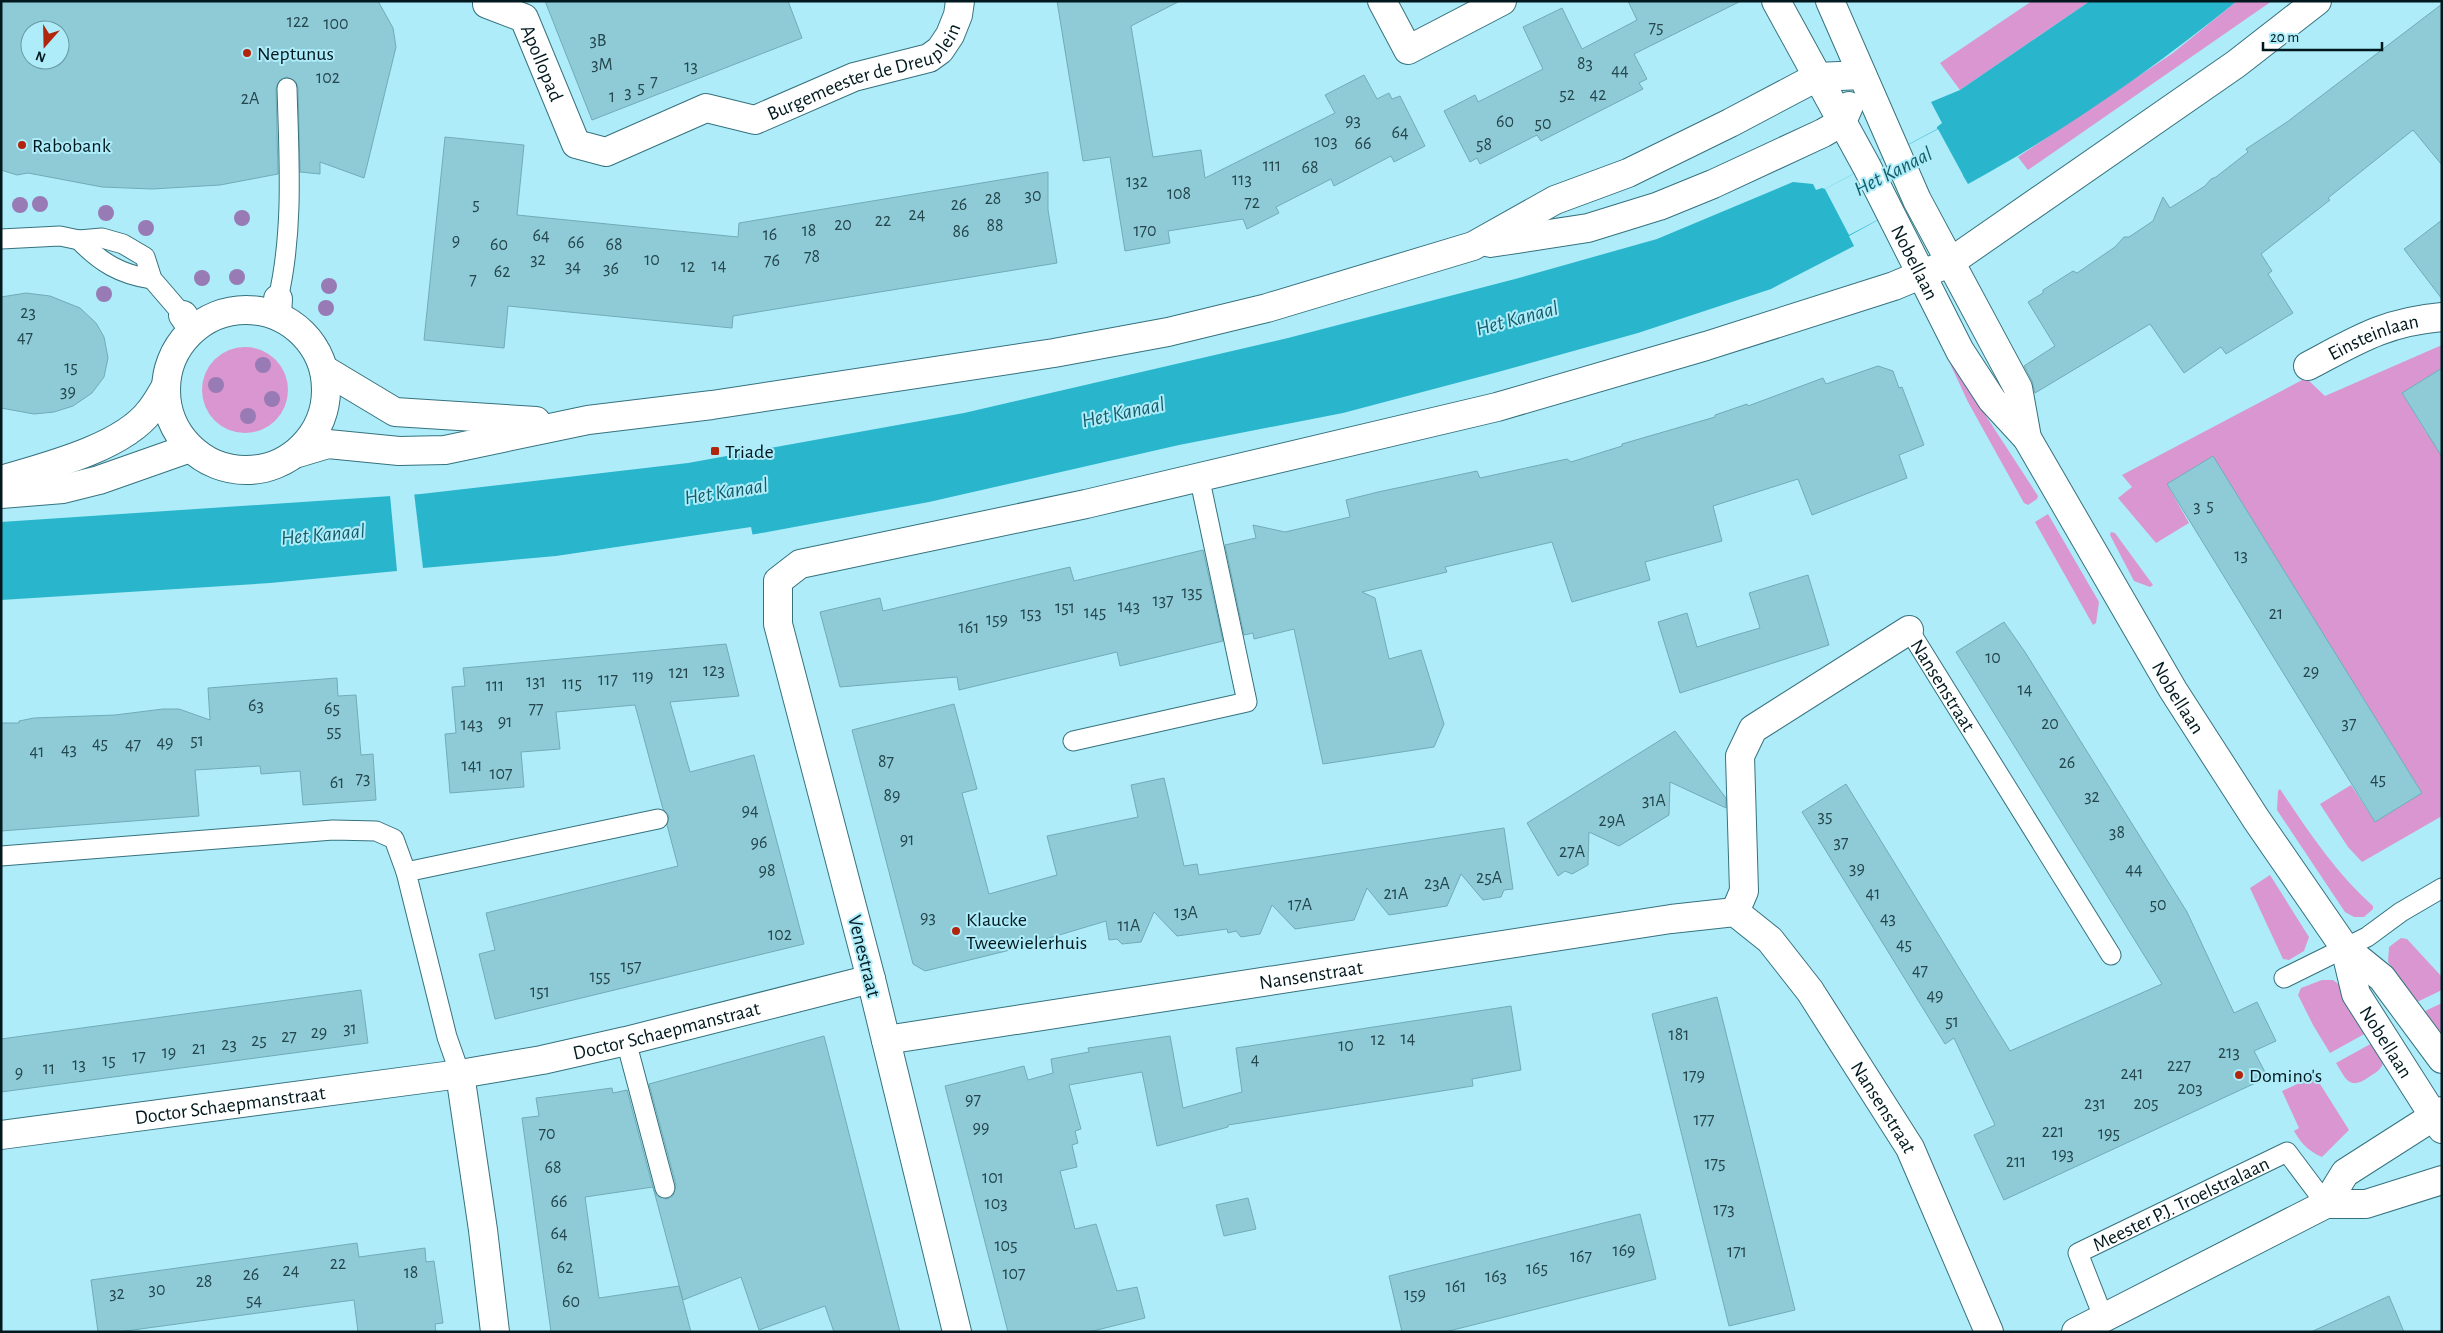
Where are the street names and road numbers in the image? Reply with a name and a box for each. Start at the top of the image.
street label: Burgemeester de Dreuplein [764,21,965,124]
street label: Apollopad [517,22,566,104]
street label: Nobellaan [1887,222,1941,303]
street label: Einsteinlaan [2325,311,2420,364]
street label: Nansenstraat [1906,636,1979,736]
street label: Nobellaan [2148,658,2207,738]
street label: Venestraat [844,913,884,1000]
street label: Nansenstraat [1258,958,1365,993]
street label: Doctor Schaepmanstraat [571,998,763,1064]
street label: Nobellaan [2355,1003,2416,1082]
street label: Nansenstraat [1847,1058,1920,1156]
street label: Doctor Schaepmanstraat [134,1083,327,1128]
street label: Meester P.J. Troelstralaan [2090,1153,2272,1255]

